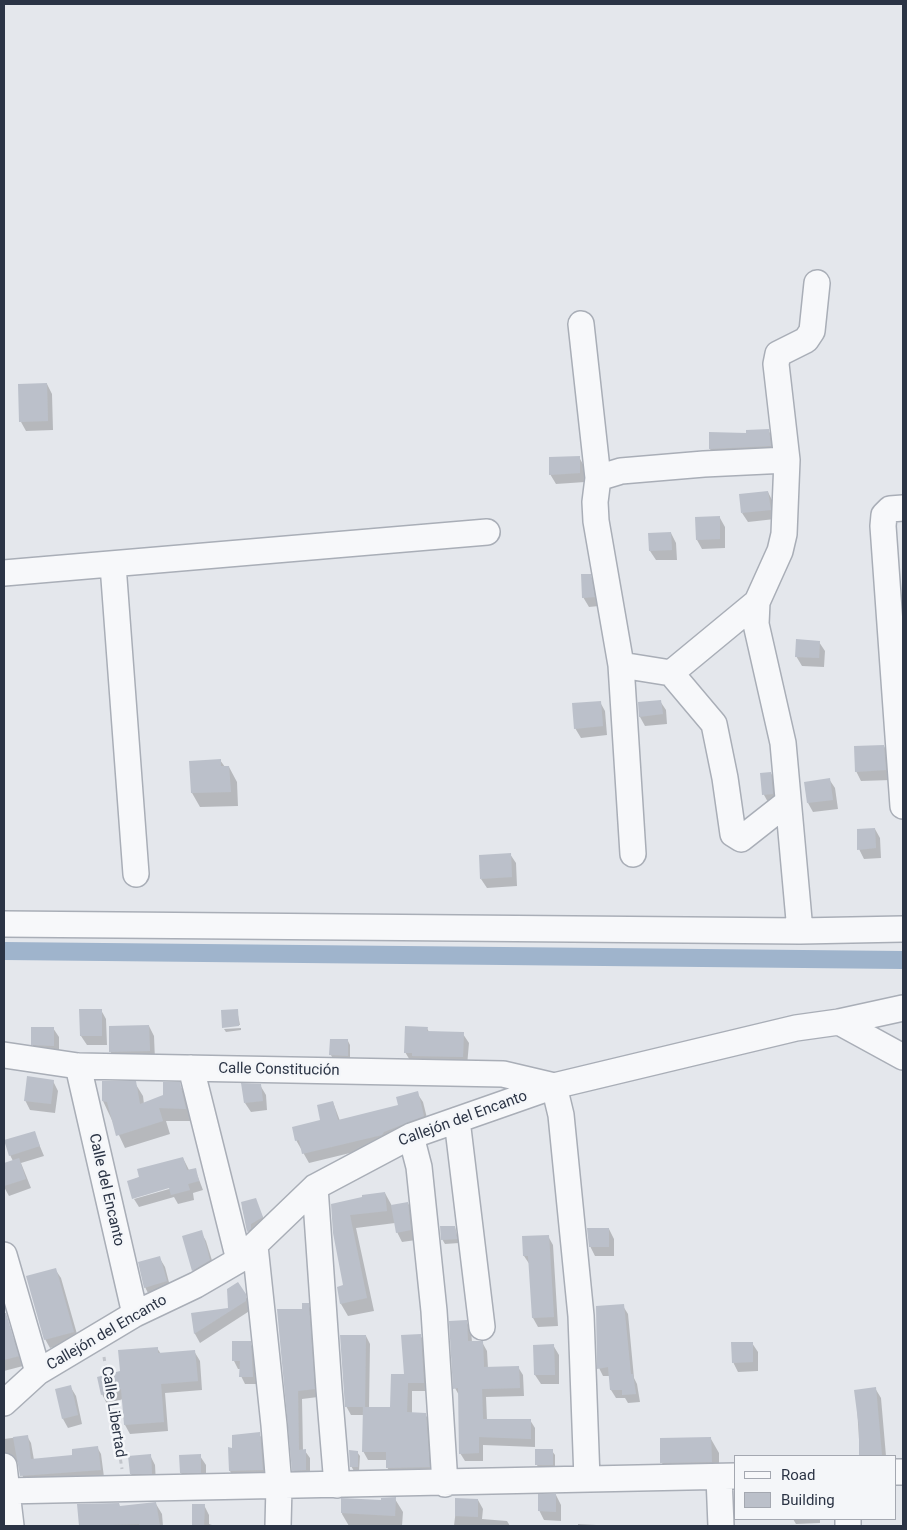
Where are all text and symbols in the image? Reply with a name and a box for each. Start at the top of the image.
street label: Calle Constitución [218,1060,340,1080]
street label: Callejón del Encanto [396,1087,530,1151]
street label: Calle del Encanto [84,1132,128,1248]
street label: Callejón del Encanto [44,1291,170,1375]
street label: Calle Libertad [97,1365,129,1459]
legend [734,1455,897,1520]
text: Road [781,1466,815,1484]
text: Building [781,1491,835,1509]

